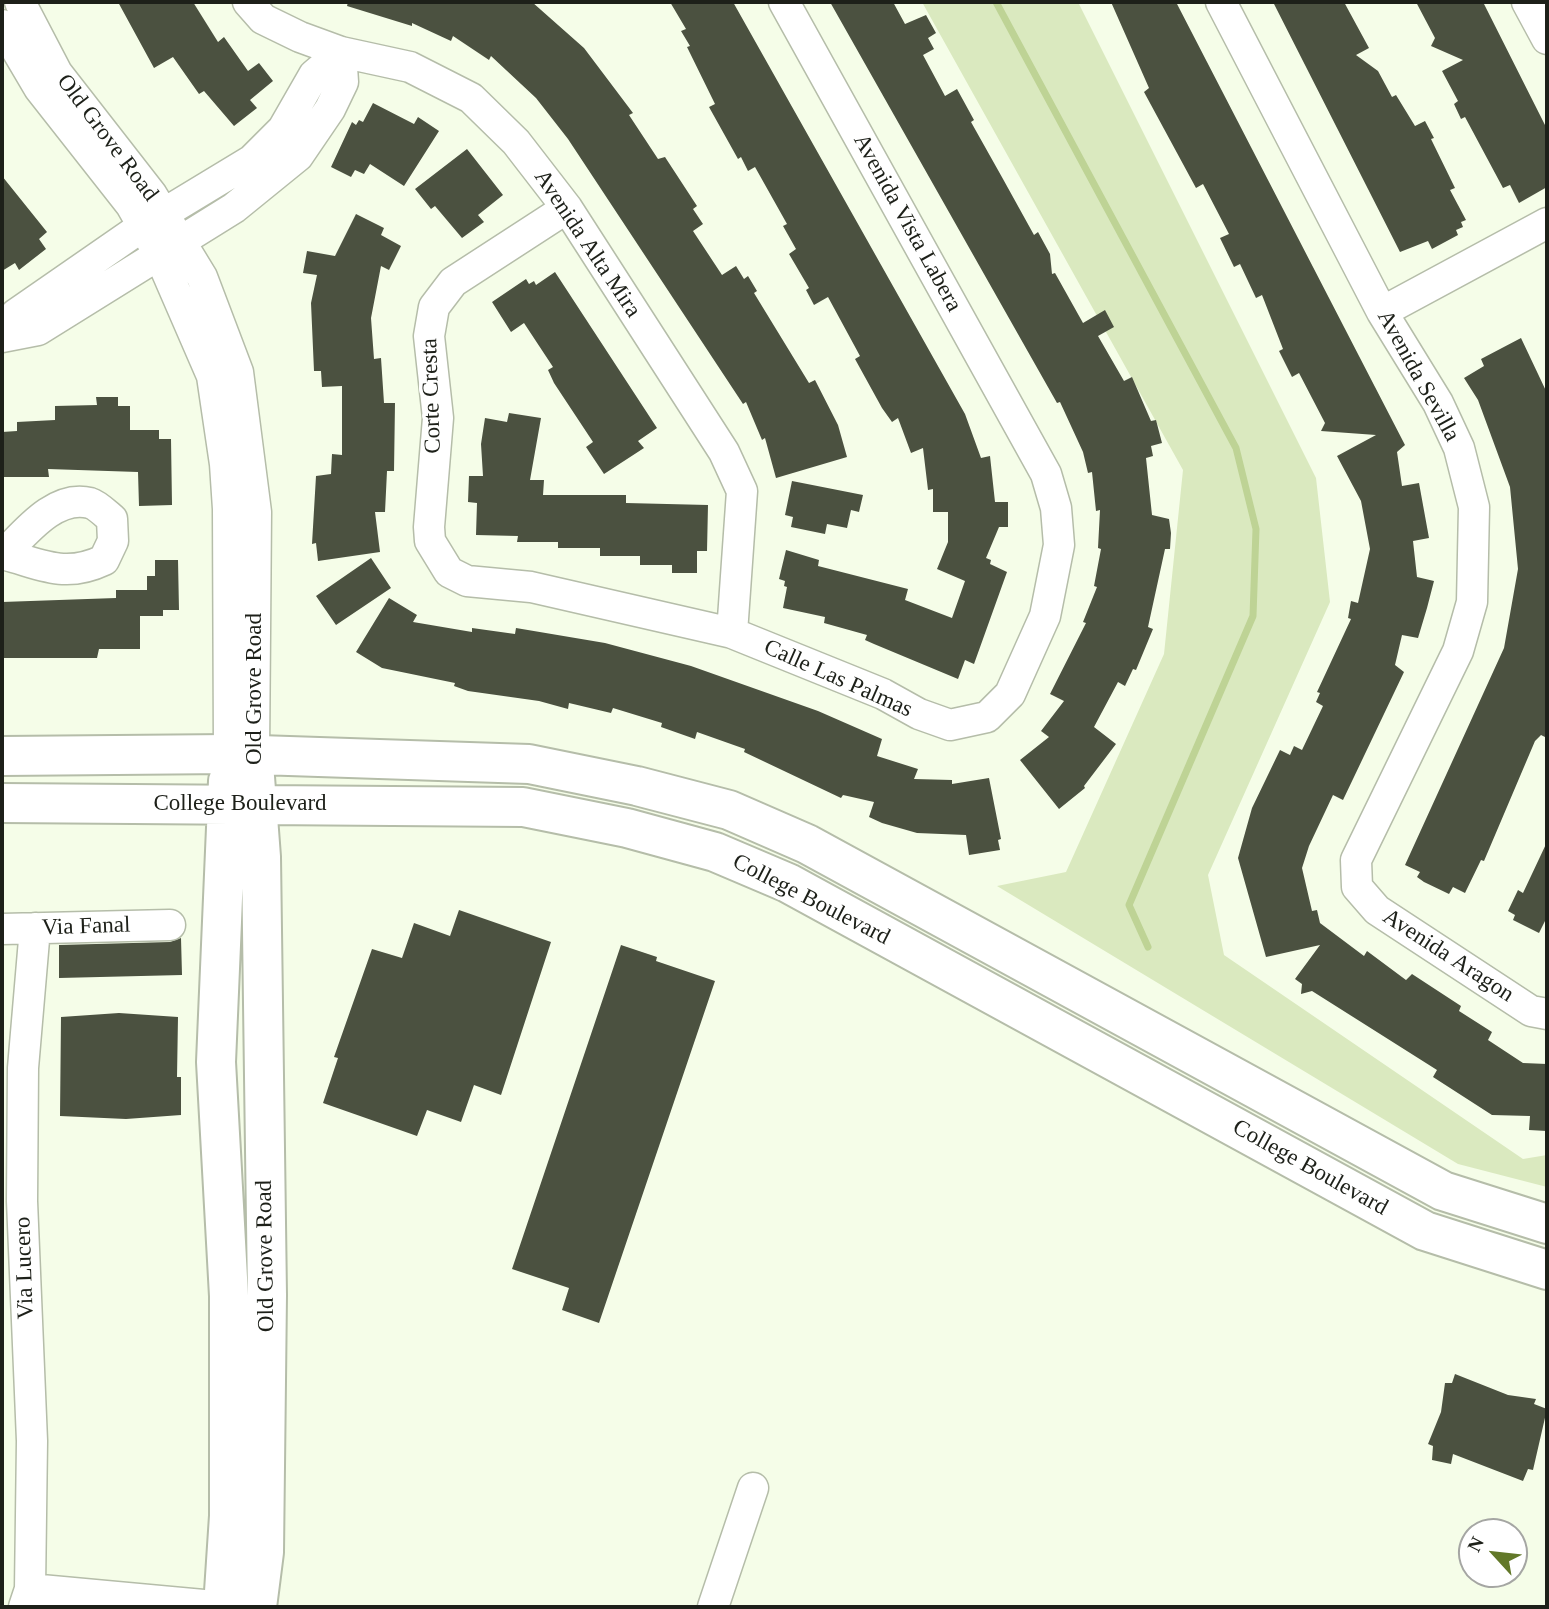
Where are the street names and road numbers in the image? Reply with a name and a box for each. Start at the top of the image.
street label: Old Grove Road [50,69,164,207]
street label: Avenida Vista Labera [847,129,967,317]
street label: Avenida Alta Mira [527,165,647,323]
street label: Avenida Sevilla [1371,306,1465,446]
street label: Corte Cresta [416,338,448,454]
street label: Old Grove Road [241,613,269,765]
street label: Calle Las Palmas [759,634,917,724]
street label: College Boulevard [153,790,327,818]
street label: College Boulevard [728,848,894,952]
street label: Avenida Aragon [1377,903,1519,1009]
street label: Via Fanal [41,912,131,942]
street label: College Boulevard [1228,1114,1392,1222]
street label: Old Grove Road [251,1180,281,1332]
street label: Via Lucero [9,1216,41,1320]

